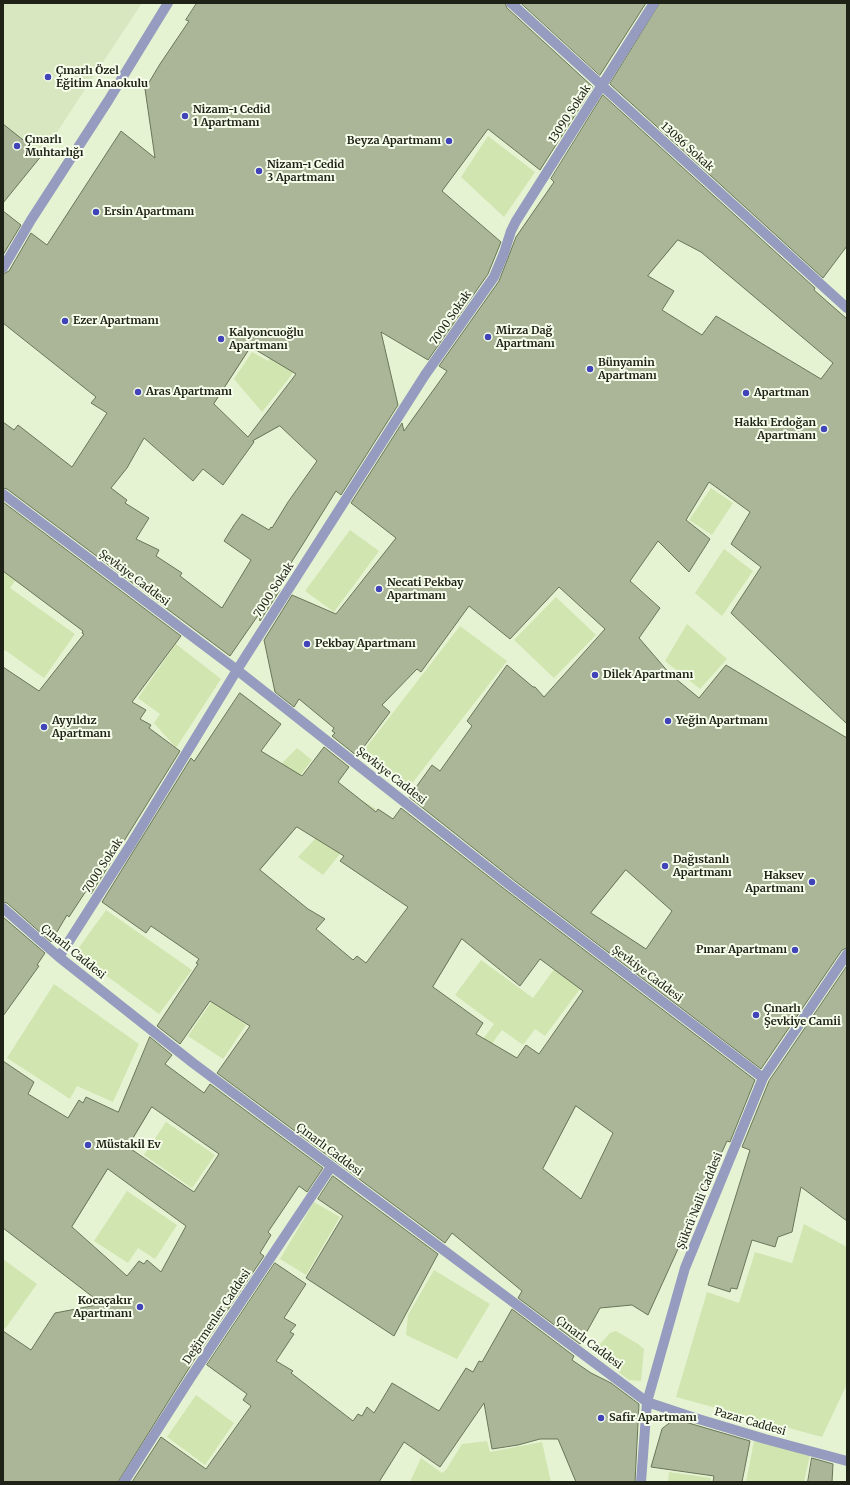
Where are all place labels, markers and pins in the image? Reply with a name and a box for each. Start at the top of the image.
place label: Çınarlı Özel Eğitim Anaokulu [56,64,148,90]
marker: Çınarlı Özel Eğitim Anaokulu [43,72,53,82]
place label: Nizam-ı Cedid 1 Apartmanı [193,103,270,129]
marker: Nizam-ı Cedid 1 Apartmanı [180,111,190,121]
place label: Çınarlı Muhtarlığı [25,133,84,159]
place label: Beyza Apartmanı [347,134,441,148]
marker: Beyza Apartmanı [444,136,454,146]
marker: Çınarlı Muhtarlığı [12,141,22,151]
place label: Nizam-ı Cedid 3 Apartmanı [267,158,344,184]
marker: Nizam-ı Cedid 3 Apartmanı [254,166,264,176]
place label: Ersin Apartmanı [104,205,194,219]
marker: Ersin Apartmanı [91,207,101,217]
place label: Ezer Apartmanı [73,314,159,328]
marker: Ezer Apartmanı [60,316,70,326]
place label: Mirza Dağ Apartmanı [496,324,555,350]
place label: Kalyoncuoğlu Apartmanı [229,326,304,352]
marker: Mirza Dağ Apartmanı [483,332,493,342]
marker: Kalyoncuoğlu Apartmanı [216,334,226,344]
place label: Bünyamin Apartmanı [598,356,657,382]
marker: Bünyamin Apartmanı [585,364,595,374]
place label: Aras Apartmanı [146,385,232,399]
place label: Apartman [754,386,809,400]
marker: Aras Apartmanı [133,387,143,397]
marker: Apartman [741,388,751,398]
place label: Hakkı Erdoğan Apartmanı [734,416,816,442]
marker: Hakkı Erdoğan Apartmanı [819,424,829,434]
place label: Necati Pekbay Apartmanı [387,576,463,602]
marker: Necati Pekbay Apartmanı [374,584,384,594]
place label: Pekbay Apartmanı [315,637,416,651]
marker: Pekbay Apartmanı [302,639,312,649]
place label: Dilek Apartmanı [603,668,693,682]
marker: Dilek Apartmanı [590,670,600,680]
place label: Ayyıldız Apartmanı [52,714,111,740]
place label: Yeğin Apartmanı [676,714,768,728]
marker: Yeğin Apartmanı [663,716,673,726]
marker: Ayyıldız Apartmanı [39,722,49,732]
place label: Dağıstanlı Apartmanı [673,853,732,879]
marker: Dağıstanlı Apartmanı [660,861,670,871]
place label: Haksev Apartmanı [745,869,804,895]
marker: Haksev Apartmanı [807,877,817,887]
place label: Pınar Apartmanı [696,943,787,957]
marker: Pınar Apartmanı [790,945,800,955]
place label: Çınarlı Şevkiye Camii [764,1002,841,1028]
marker: Çınarlı Şevkiye Camii [751,1010,761,1020]
place label: Müstakil Ev [96,1138,161,1152]
marker: Müstakil Ev [83,1140,93,1150]
place label: Kocaçakır Apartmanı [73,1294,132,1320]
marker: Kocaçakır Apartmanı [135,1302,145,1312]
place label: Safir Apartmanı [609,1411,697,1425]
marker: Safir Apartmanı [596,1413,606,1423]

